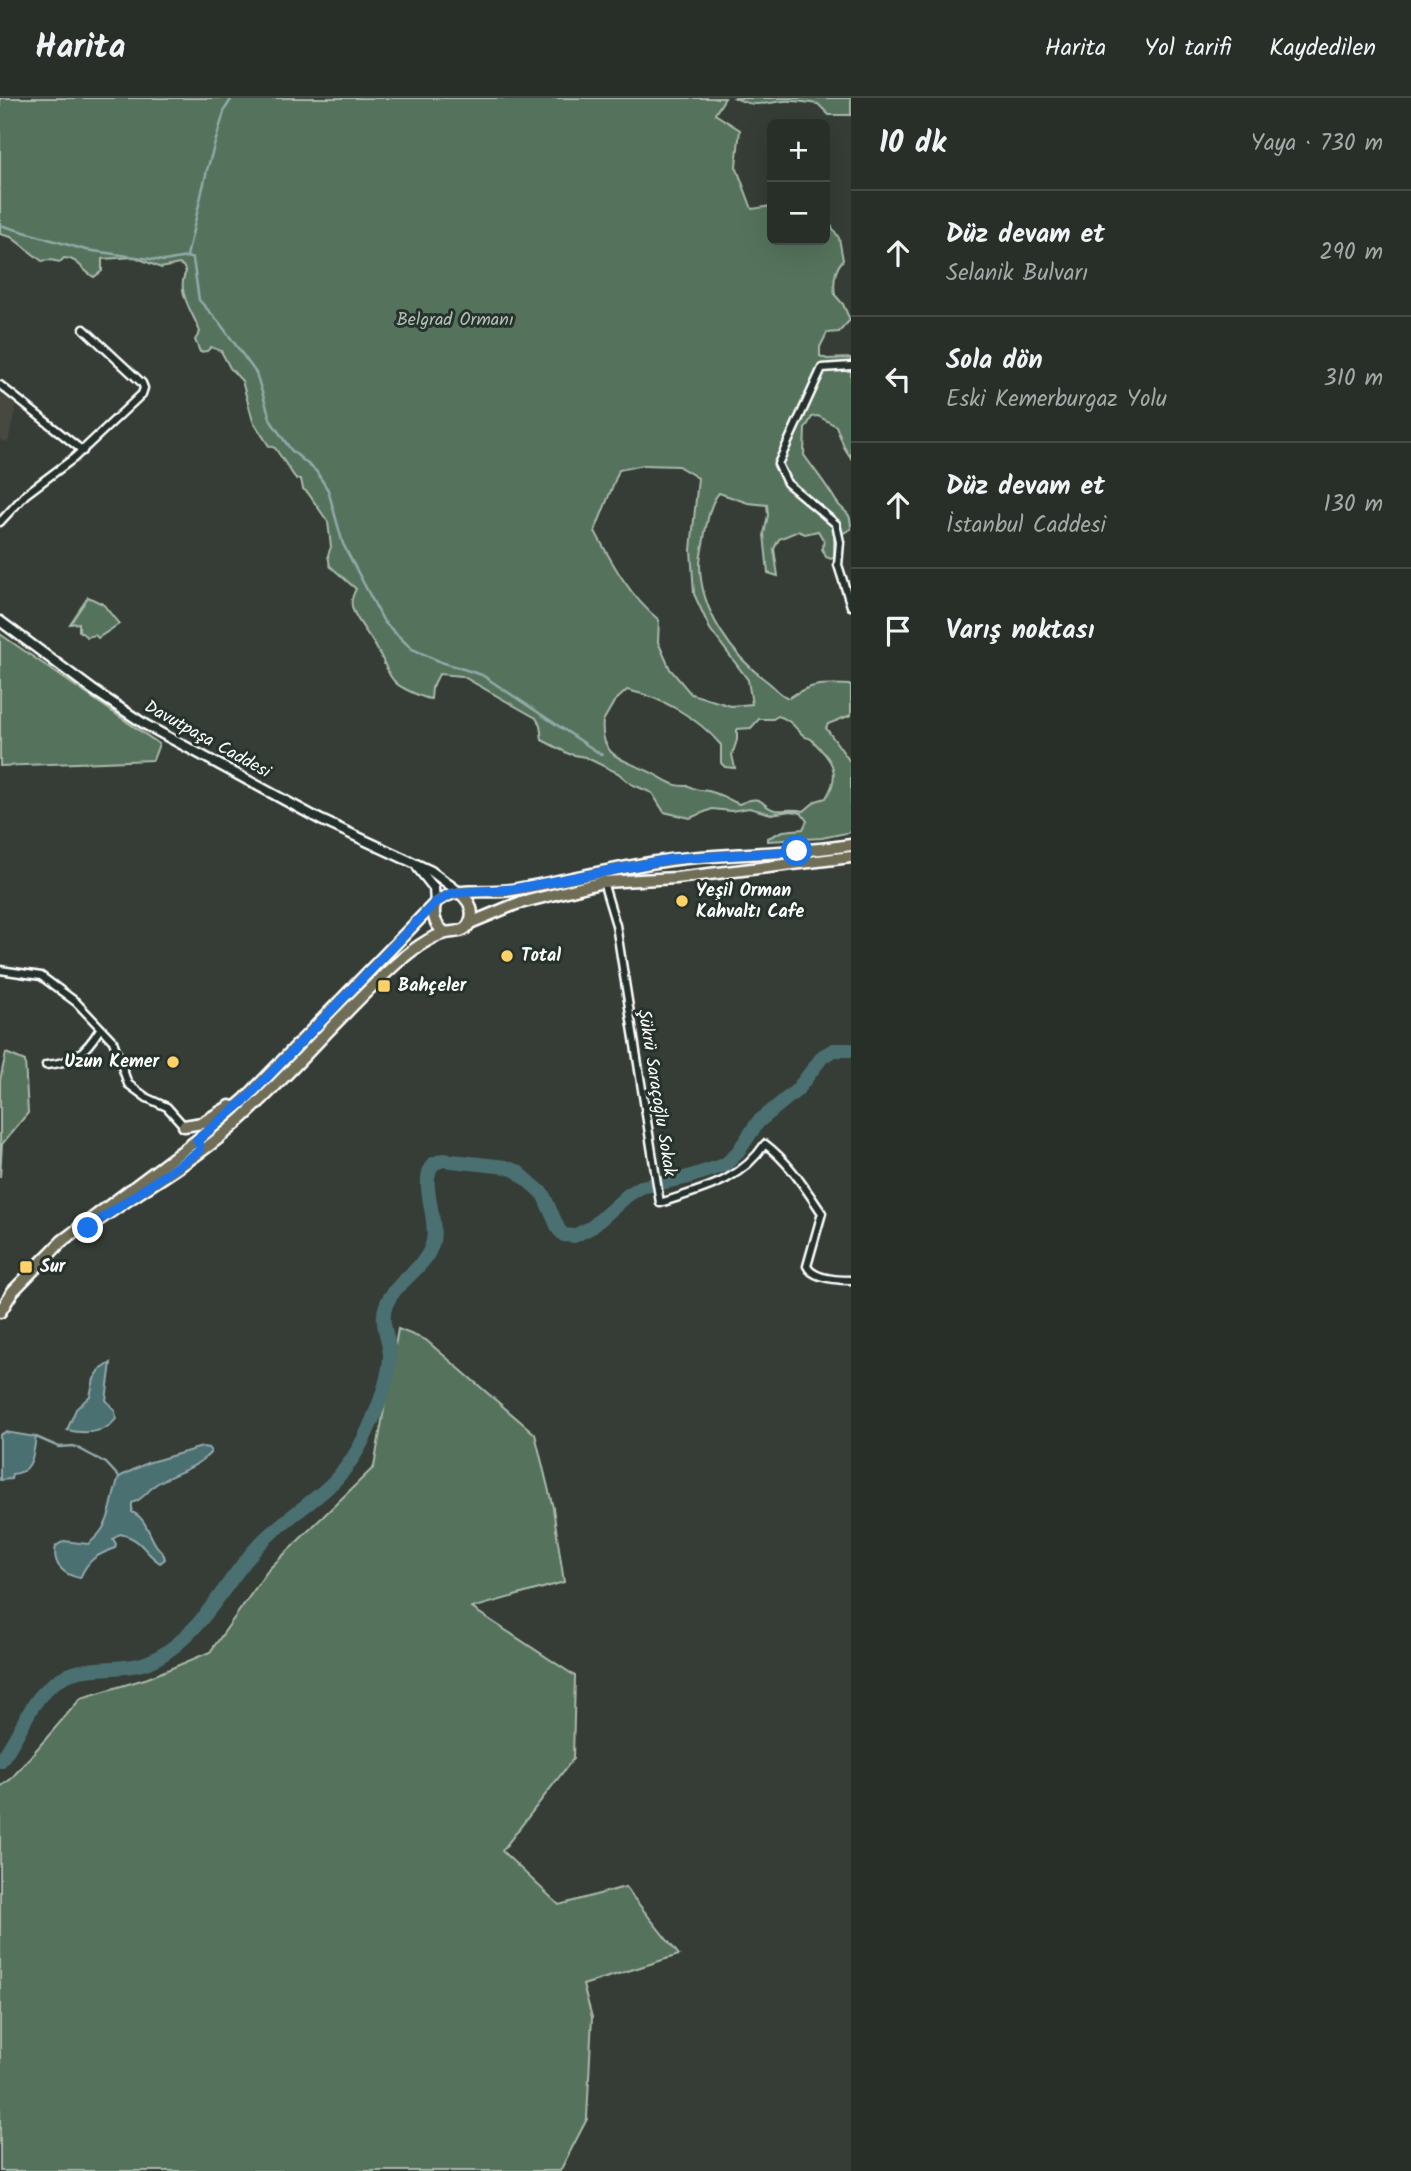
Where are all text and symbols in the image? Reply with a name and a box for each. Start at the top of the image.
text: Harita [35,22,126,75]
text: Harita [1045,29,1106,68]
text: Yol tarifi [1144,29,1231,68]
text: Kaydedilen [1269,29,1376,68]
map controls [767,119,830,245]
button: + [767,119,830,182]
text: 10 dk [879,120,946,168]
text: Yaya · 730 m [1251,126,1383,162]
button: − [767,182,830,245]
text: Düz devam et [946,214,1105,256]
icon: ahead [879,234,917,272]
text: 290 m [1319,235,1383,271]
text: Selanik Bulvarı [946,256,1088,292]
park label: Belgrad Ormanı [396,306,514,335]
text: Sola dön [946,340,1043,382]
icon: left [879,360,917,398]
text: 310 m [1324,361,1383,397]
text: Eski Kemerburgaz Yolu [946,382,1167,418]
text: Düz devam et [946,466,1105,508]
icon: ahead [879,486,917,524]
text: 130 m [1324,487,1383,523]
text: İstanbul Caddesi [946,508,1106,544]
text: Varış noktası [946,610,1094,652]
icon: arrive [879,612,917,650]
street label: Davutpaşa Caddesi [138,693,276,787]
route start [781,835,812,866]
place label: Yeşil Orman Kahvaltı Cafe [696,877,805,927]
marker: Yeşil Orman Kahvaltı Cafe [674,893,690,909]
place label: Total [521,942,561,971]
marker: Total [499,948,515,964]
place label: Bahçeler [398,972,468,1001]
marker: Bahçeler [376,978,392,994]
street label: Şükrü Saraçoğlu Sokak [628,1007,684,1179]
place label: Uzun Kemer [64,1048,160,1077]
marker: Uzun Kemer [165,1054,181,1070]
route end [72,1212,103,1243]
place label: Sur [40,1253,67,1282]
marker: Sur [18,1259,34,1275]

